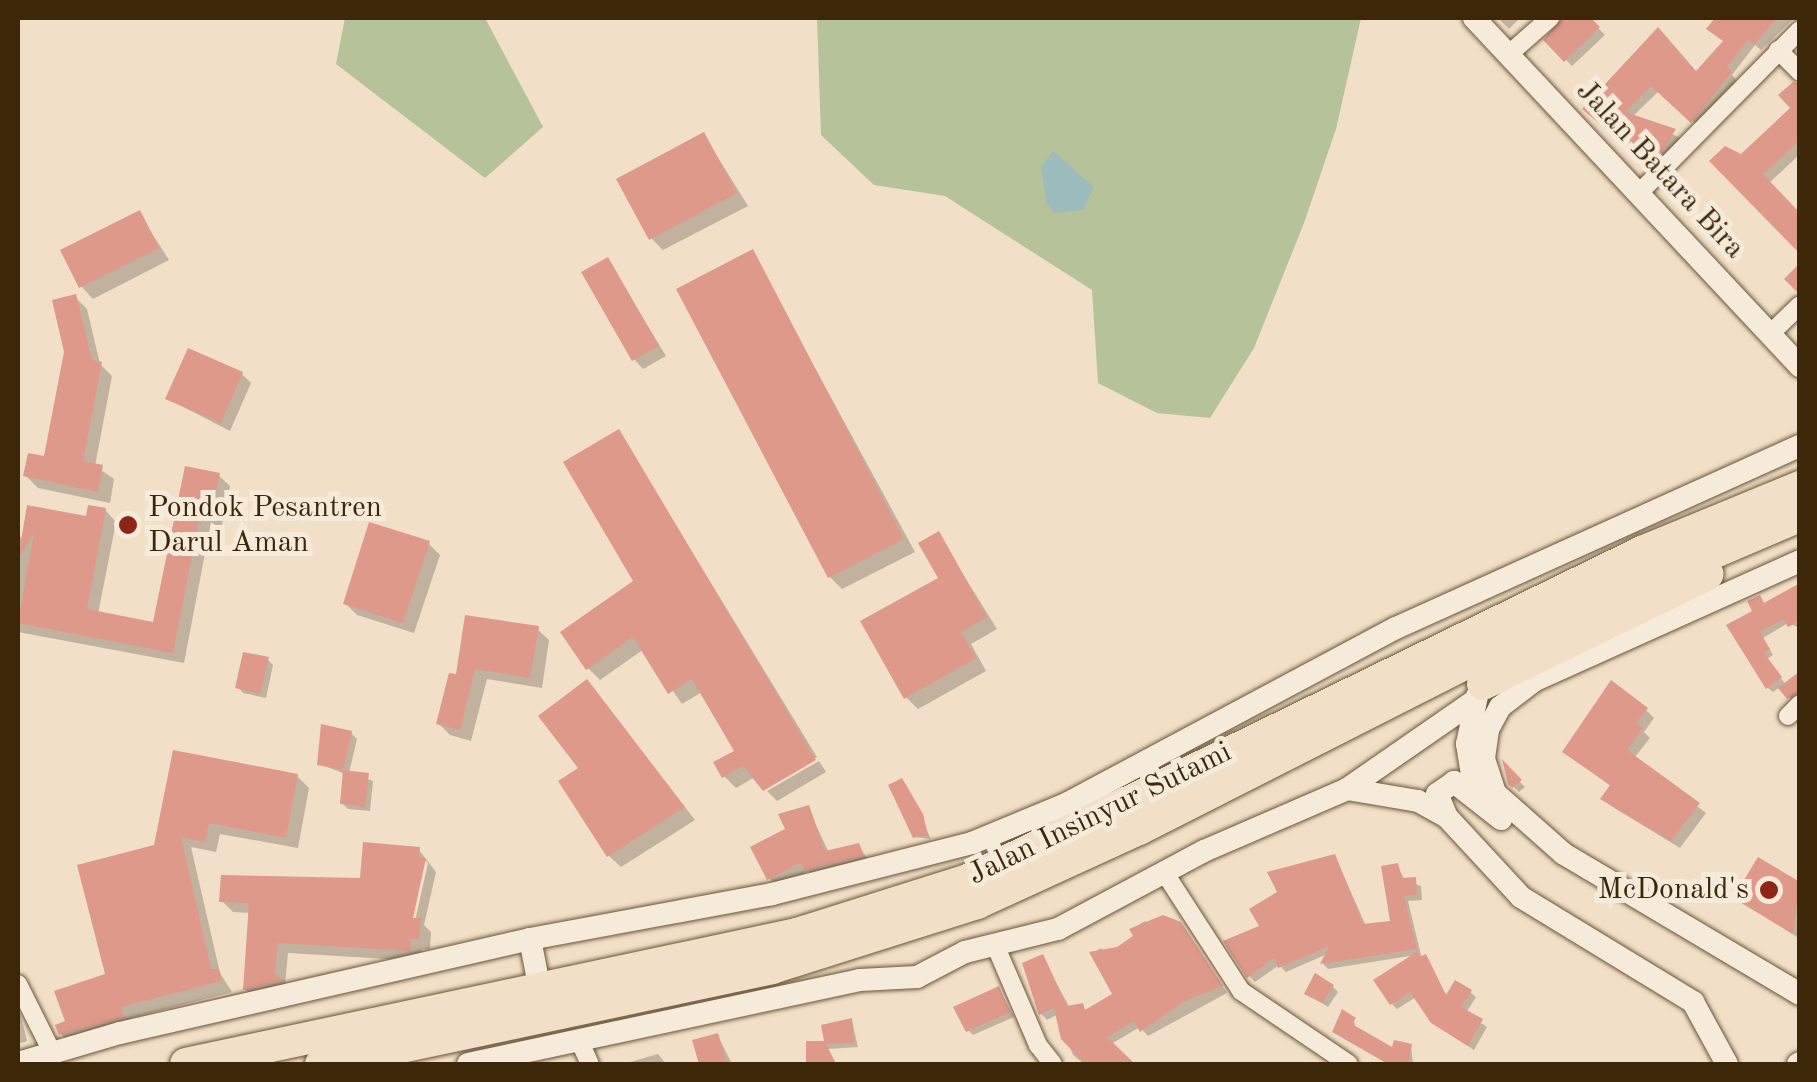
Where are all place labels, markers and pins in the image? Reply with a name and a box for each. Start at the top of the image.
place label: Pondok Pesantren Darul Aman [148,490,382,560]
marker: Pondok Pesantren Darul Aman [117,514,139,536]
place label: McDonald's [1598,872,1749,908]
marker: McDonald's [1758,879,1780,901]

